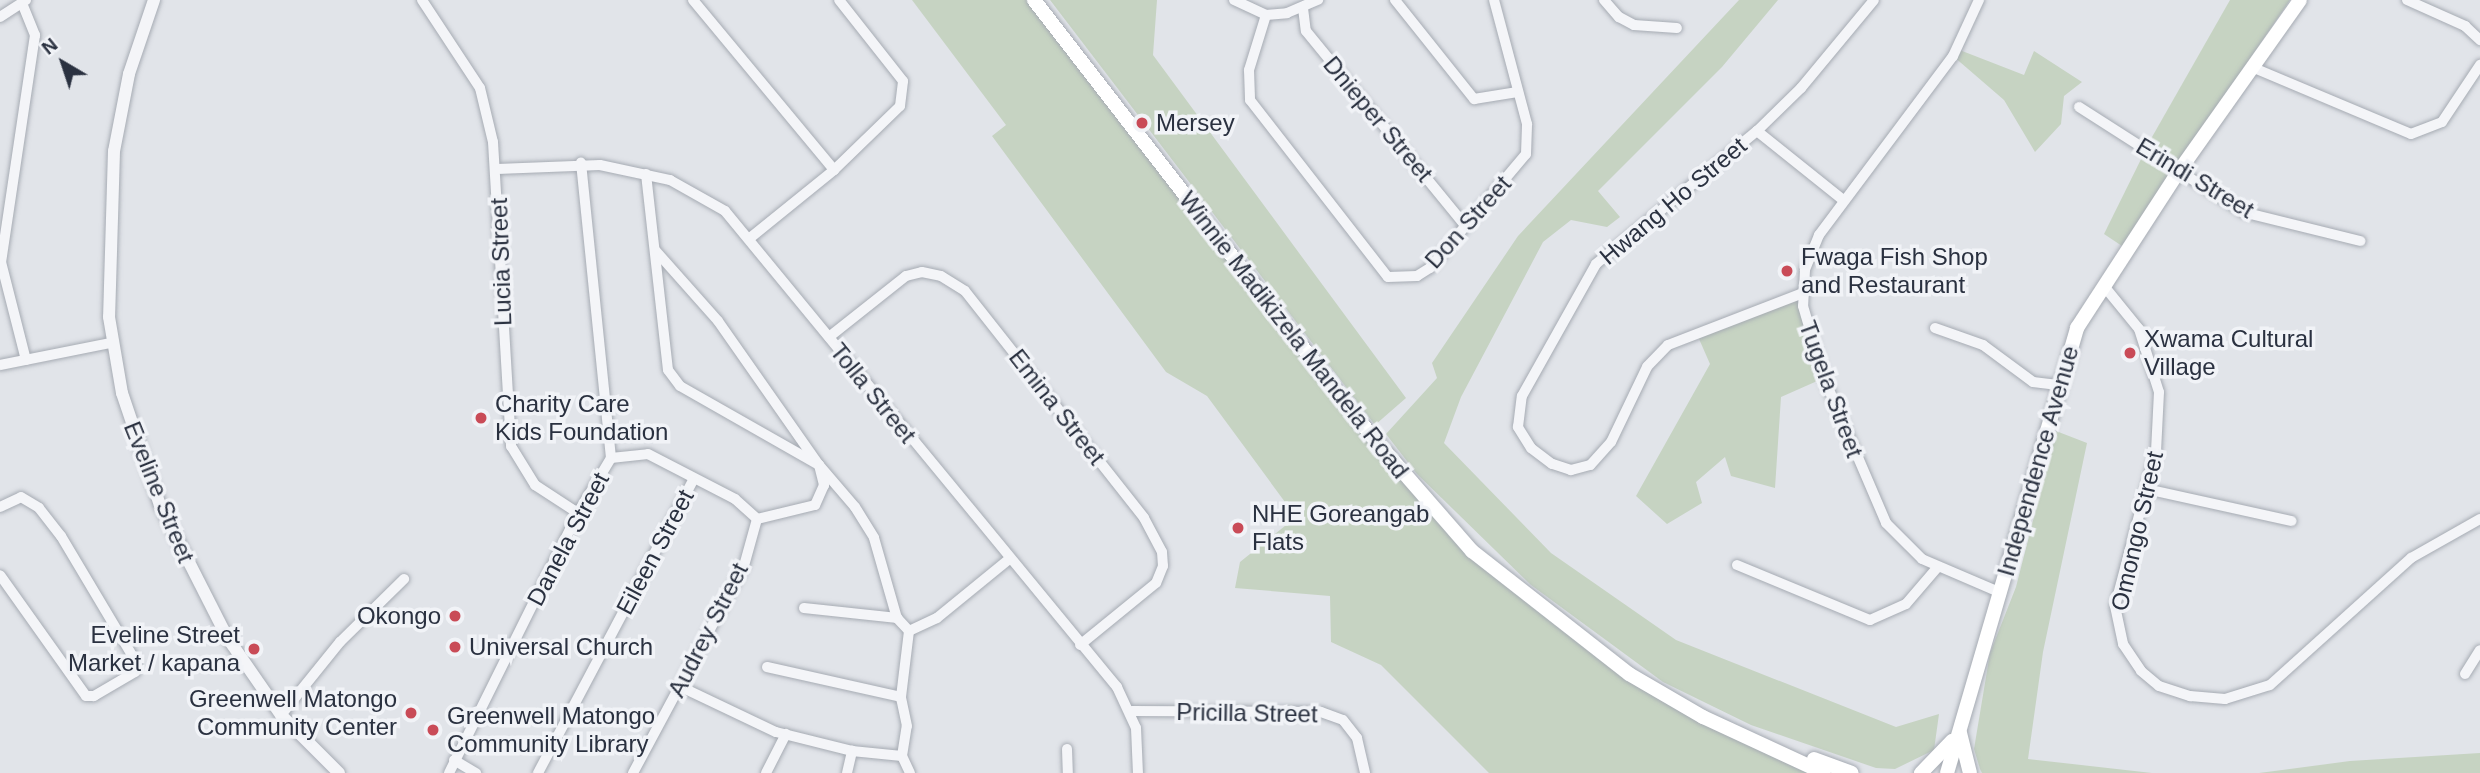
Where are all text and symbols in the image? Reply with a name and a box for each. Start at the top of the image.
north arrow [28,28,98,98]
text: N [38,34,61,59]
street label: Dnieper Street [1317,50,1439,188]
place label: Mersey [1156,109,1235,137]
marker: Mersey [1134,115,1150,131]
street label: Hwang Ho Street [1594,131,1752,271]
street label: Erindi Street [2131,132,2259,224]
street label: Don Street [1419,170,1517,274]
street label: Winnie Madikizela Mandela Road [1173,186,1415,484]
street label: Lucia Street [484,197,518,327]
place label: Fwaga Fish Shop and Restaurant [1801,243,1988,299]
marker: Fwaga Fish Shop and Restaurant [1779,263,1795,279]
street label: Tugela Street [1793,317,1869,461]
place label: Xwama Cultural Village [2144,325,2313,381]
street label: Tolla Street [824,337,922,449]
street label: Independence Avenue [1991,342,2085,580]
street label: Emina Street [1003,343,1111,471]
marker: Xwama Cultural Village [2122,345,2138,361]
place label: Charity Care Kids Foundation [495,390,668,446]
marker: Charity Care Kids Foundation [473,410,489,426]
street label: Eveline Street [118,417,200,567]
street label: Omongo Street [2105,448,2169,614]
street label: Danela Street [521,467,615,611]
street label: Eileen Street [610,485,700,619]
place label: NHE Goreangab Flats [1252,500,1429,556]
marker: NHE Goreangab Flats [1230,520,1246,536]
street label: Audrey Street [662,558,754,702]
place label: Okongo [357,602,441,630]
marker: Okongo [447,608,463,624]
place label: Eveline Street Market / kapana [68,621,240,677]
place label: Universal Church [469,633,653,661]
marker: Universal Church [447,639,463,655]
marker: Eveline Street Market / kapana [246,641,262,657]
place label: Greenwell Matongo Community Center [189,685,397,741]
street label: Pricilla Street [1176,697,1318,729]
place label: Greenwell Matongo Community Library [447,702,655,758]
marker: Greenwell Matongo Community Center [403,705,419,721]
marker: Greenwell Matongo Community Library [425,722,441,738]

